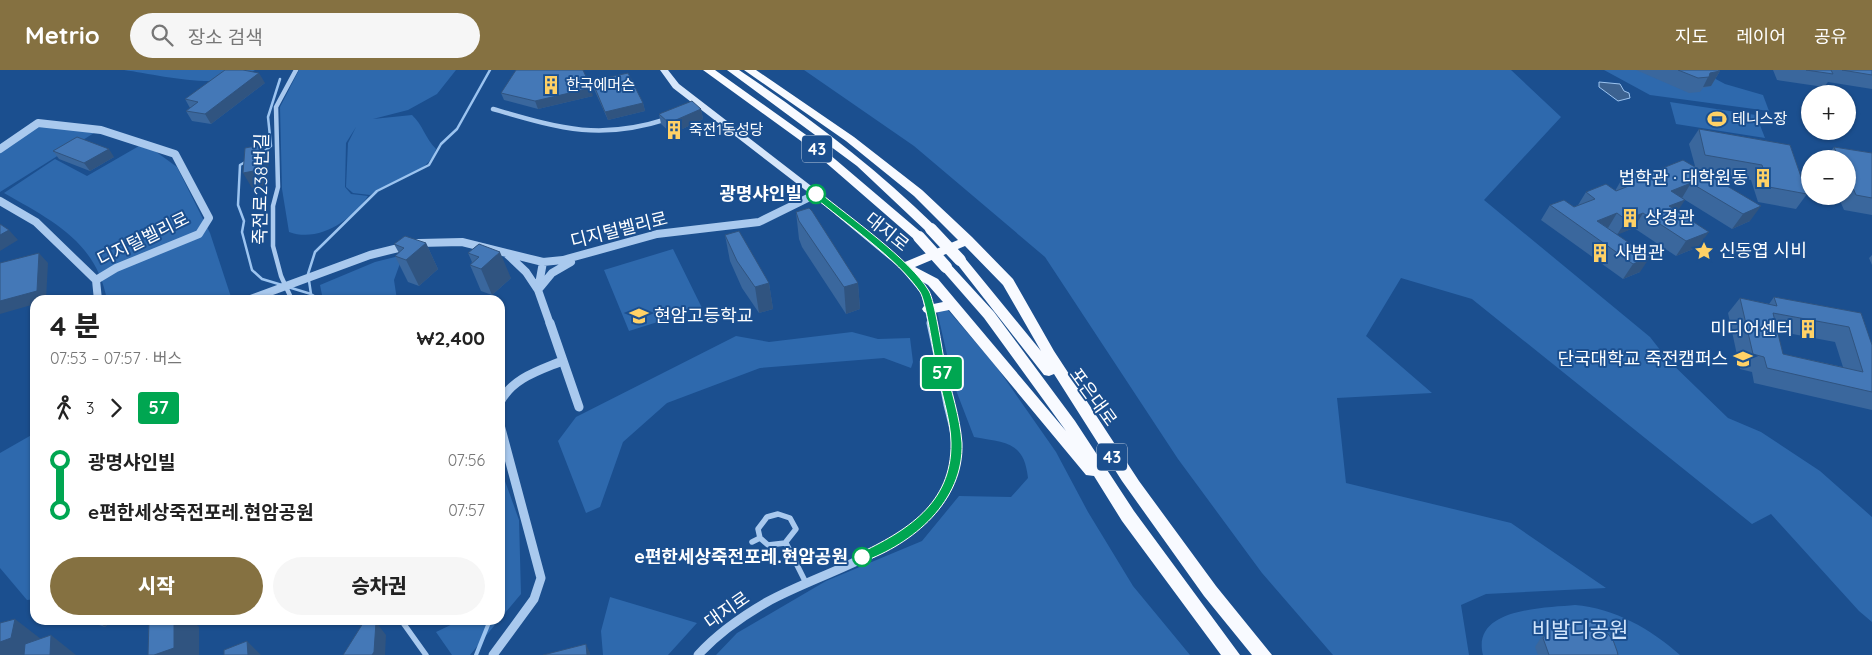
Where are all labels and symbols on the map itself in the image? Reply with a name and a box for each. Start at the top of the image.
building icon: 한국에머슨 [540,74,562,96]
place label: 한국에머슨 [566,75,635,94]
sports icon: 테니스장 [1706,108,1728,130]
place label: 테니스장 [1732,109,1787,128]
building icon: 죽전1동성당 [663,119,685,141]
place label: 죽전1동성당 [689,120,764,139]
street label: 죽전로238번길 [248,133,273,245]
road number: 43 [802,136,832,162]
place label: 법학관 · 대학원동 [1619,166,1748,189]
building icon: 법학관 · 대학원동 [1752,167,1774,189]
place label: 광명샤인빌 [719,182,802,205]
marker: 광명샤인빌 [806,184,826,204]
street label: 디지털벨리로 [93,206,192,271]
street label: 디지털벨리로 [568,206,670,253]
place label: 상경관 [1645,206,1695,229]
street label: 대지로 [861,207,914,256]
building icon: 상경관 [1619,207,1641,229]
place label: 신동엽 시비 [1719,239,1807,262]
place icon: 신동엽 시비 [1693,240,1715,262]
place label: 사범관 [1615,241,1665,264]
building icon: 사범관 [1589,242,1611,264]
place label: 현암고등학교 [654,304,753,327]
school or university icon: 현암고등학교 [628,305,650,327]
place label: 미디어센터 [1710,317,1793,340]
building icon: 미디어센터 [1797,318,1819,340]
place label: 단국대학교 죽전캠퍼스 [1557,347,1728,370]
school or university icon: 단국대학교 죽전캠퍼스 [1732,348,1754,370]
line badge: 57 [920,357,964,389]
street label: 포은대로 [1065,363,1122,430]
road number: 43 [1097,444,1127,471]
place label: e편한세상죽전포레.현암공원 [634,545,848,568]
marker: e편한세상죽전포레.현암공원 [852,547,872,567]
street label: 대지로 [700,586,754,633]
park label: 비발디공원 [1532,616,1628,642]

